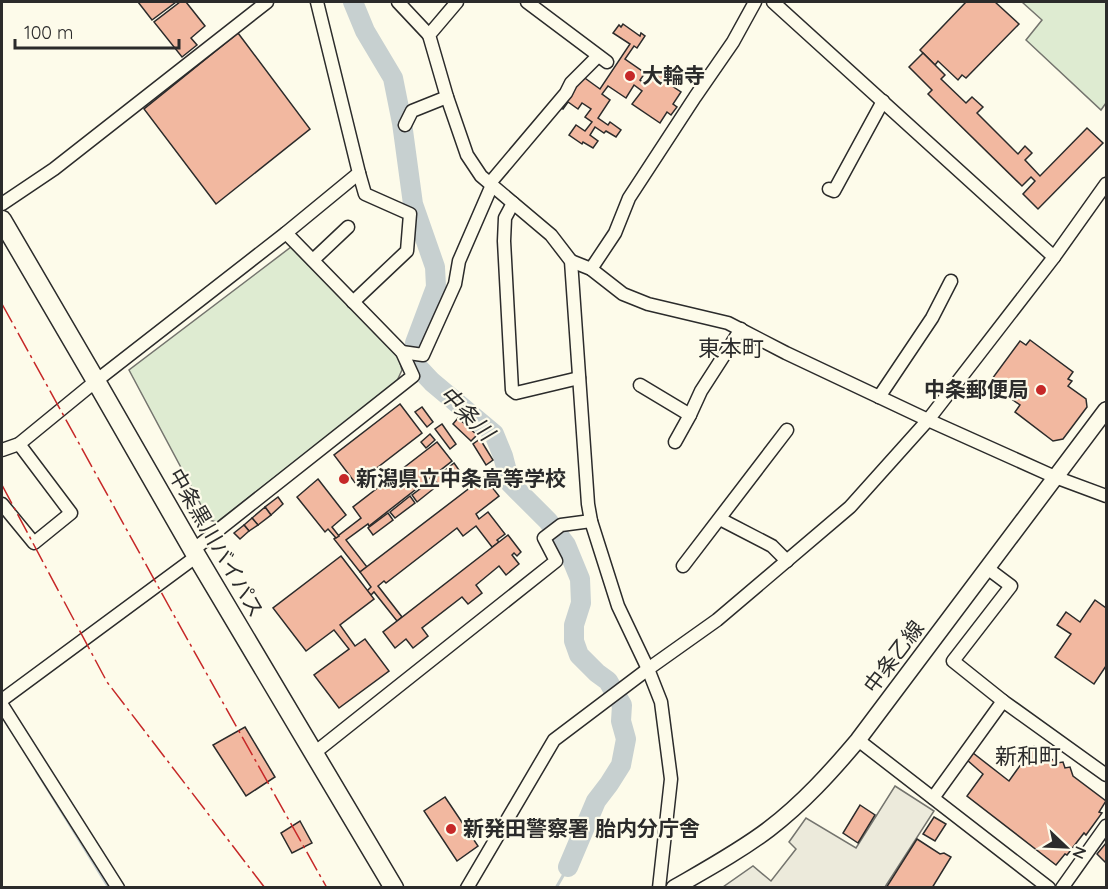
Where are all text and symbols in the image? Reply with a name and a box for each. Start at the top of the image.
scale bar [15,12,178,50]
text: 100 m [24,21,73,44]
place label: 大輪寺 [642,62,705,88]
marker: 大輪寺 [623,69,637,83]
district label: 東本町 [698,334,764,362]
place label: 中条郵便局 [924,376,1029,402]
water label: 中条川 [434,380,502,448]
marker: 中条郵便局 [1034,383,1048,397]
street label: 中条黒川バイパス [164,463,270,622]
place label: 新潟県立中条高等学校 [356,465,566,491]
marker: 新潟県立中条高等学校 [337,472,351,486]
street label: 中条乙線 [858,615,929,698]
district label: 新和町 [995,742,1061,770]
place label: 新発田警察署 胎内分庁舎 [463,815,700,841]
north arrow [1036,817,1096,877]
marker: 新発田警察署 胎内分庁舎 [444,822,458,836]
text: N [1068,844,1091,862]

